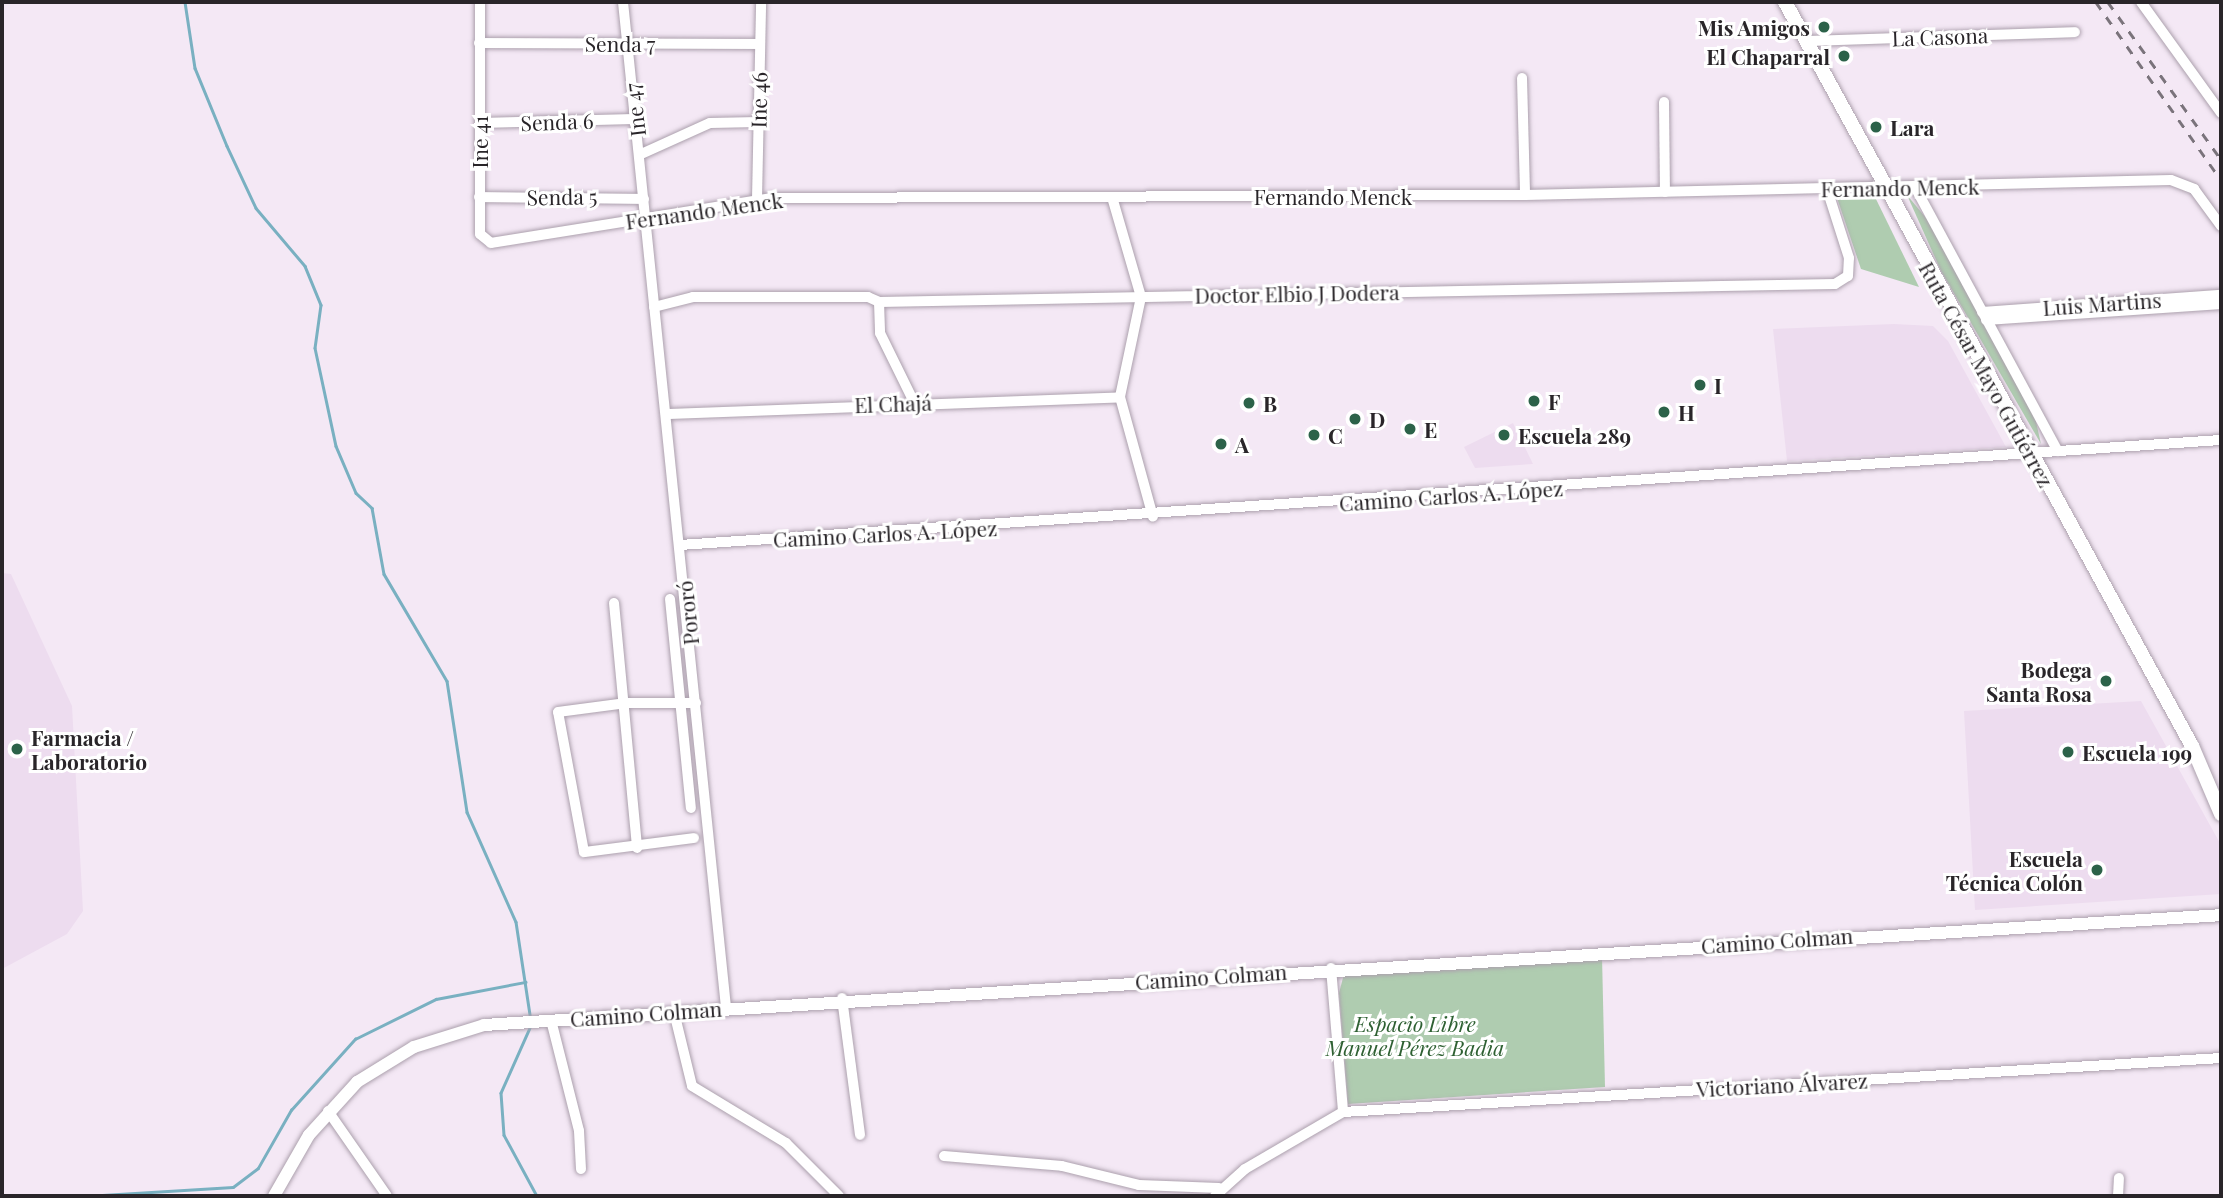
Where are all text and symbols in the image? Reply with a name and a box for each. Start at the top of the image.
place label: Mis Amigos [1697,14,1810,40]
marker: Mis Amigos [1816,19,1832,35]
street label: La Casona [1891,22,1989,50]
street label: Senda 7 [585,30,655,56]
place label: El Chaparral [1706,43,1830,69]
marker: El Chaparral [1836,48,1852,64]
street label: Ine 46 [745,71,771,129]
street label: Ine 47 [618,82,650,138]
street label: Senda 6 [520,107,594,135]
place label: Lara [1890,114,1934,140]
street label: Ine 41 [466,115,492,169]
marker: Lara [1868,119,1884,135]
street label: Fernando Menck [1820,173,1980,201]
street label: Senda 5 [526,183,598,209]
street label: Fernando Menck [1254,183,1412,209]
street label: Fernando Menck [624,186,784,234]
street label: Ruta César Mayo Gutiérrez [1914,257,2060,491]
street label: Doctor Elbio J Dodera [1194,279,1400,307]
street label: Luis Martins [2042,286,2162,320]
place label: I [1714,372,1722,398]
marker: I [1692,377,1708,393]
place label: F [1548,388,1560,414]
street label: El Chajá [854,389,932,417]
place label: B [1263,390,1277,416]
marker: F [1526,393,1542,409]
marker: B [1241,395,1257,411]
place label: H [1678,399,1695,425]
marker: H [1656,404,1672,420]
place label: D [1369,406,1385,432]
marker: D [1347,411,1363,427]
place label: E [1424,416,1437,442]
marker: E [1402,421,1418,437]
place label: C [1328,422,1343,448]
place label: Escuela 289 [1518,422,1631,448]
marker: C [1306,427,1322,443]
marker: Escuela 289 [1496,427,1512,443]
place label: A [1235,431,1249,457]
marker: A [1213,436,1229,452]
street label: Camino Carlos A. López [1338,475,1564,515]
street label: Camino Carlos A. López [772,515,998,551]
street label: Pororó [671,580,703,646]
place label: Bodega Santa Rosa [1986,656,2092,706]
marker: Bodega Santa Rosa [2098,673,2114,689]
place label: Farmacia / Laboratorio [31,724,147,774]
place label: Escuela 199 [2082,739,2192,765]
marker: Farmacia / Laboratorio [9,741,25,757]
marker: Escuela 199 [2060,744,2076,760]
place label: Escuela Técnica Colón [1946,845,2083,895]
marker: Escuela Técnica Colón [2089,862,2105,878]
street label: Camino Colman [1700,922,1854,958]
street label: Camino Colman [1134,958,1288,994]
street label: Camino Colman [569,995,723,1031]
park label: Espacio Libre Manuel Pérez Badia [1325,1010,1505,1060]
street label: Victoriano Álvarez [1695,1067,1869,1101]

